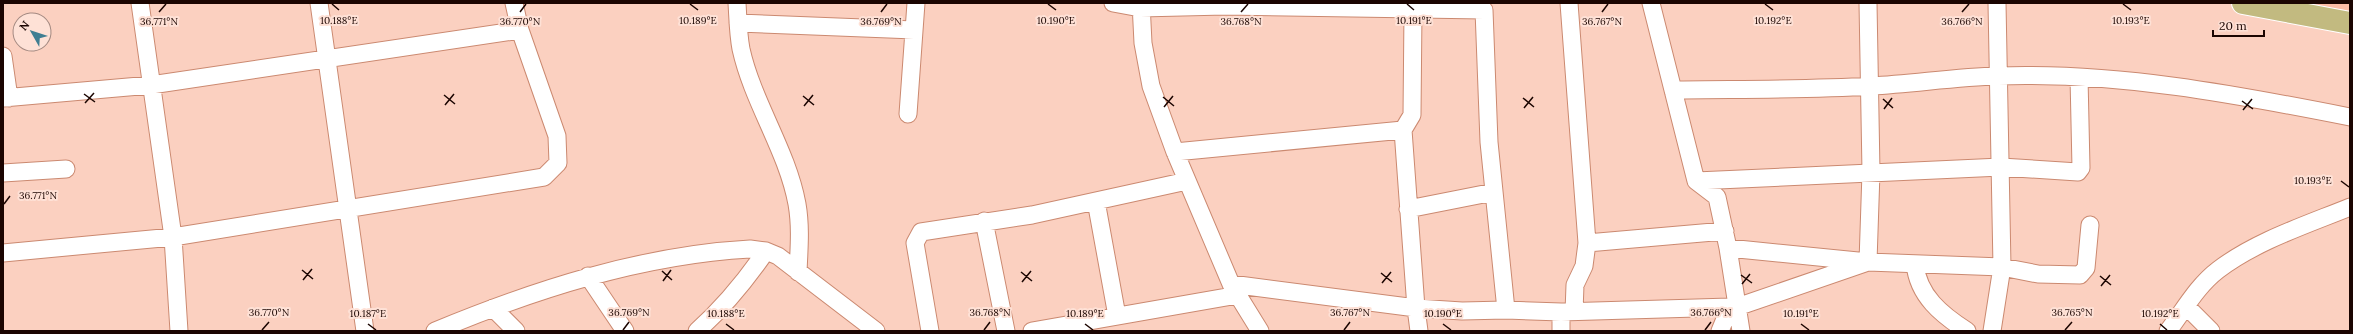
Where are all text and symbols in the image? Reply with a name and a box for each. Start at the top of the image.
north arrow [12,12,52,52]
scale bar [2213,12,2264,38]
text: 10.188°E [320,14,358,27]
text: 10.189°E [679,14,717,27]
text: 10.190°E [1037,14,1075,27]
text: 10.191°E [1396,14,1432,27]
text: 10.192°E [1754,14,1792,27]
text: 10.193°E [2112,14,2150,27]
text: 36.771°N [140,15,178,28]
text: 36.770°N [500,15,541,28]
text: 36.769°N [860,15,902,28]
text: 36.768°N [1220,15,1262,28]
text: 36.767°N [1582,15,1622,28]
text: 36.766°N [1941,15,1983,28]
text: N [16,18,33,33]
text: 20 m [2219,18,2247,33]
text: 10.193°E [2294,174,2332,187]
text: 36.771°N [19,189,57,202]
text: 36.770°N [249,306,290,319]
text: 36.769°N [608,306,650,319]
text: 36.768°N [969,306,1011,319]
text: 36.767°N [1330,306,1370,319]
text: 36.766°N [1690,306,1732,319]
text: 36.765°N [2052,306,2093,319]
text: 10.187°E [350,307,386,320]
text: 10.188°E [707,307,745,320]
text: 10.189°E [1066,307,1104,320]
text: 10.190°E [1424,307,1462,320]
text: 10.191°E [1783,307,1819,320]
text: 10.192°E [2141,307,2179,320]

